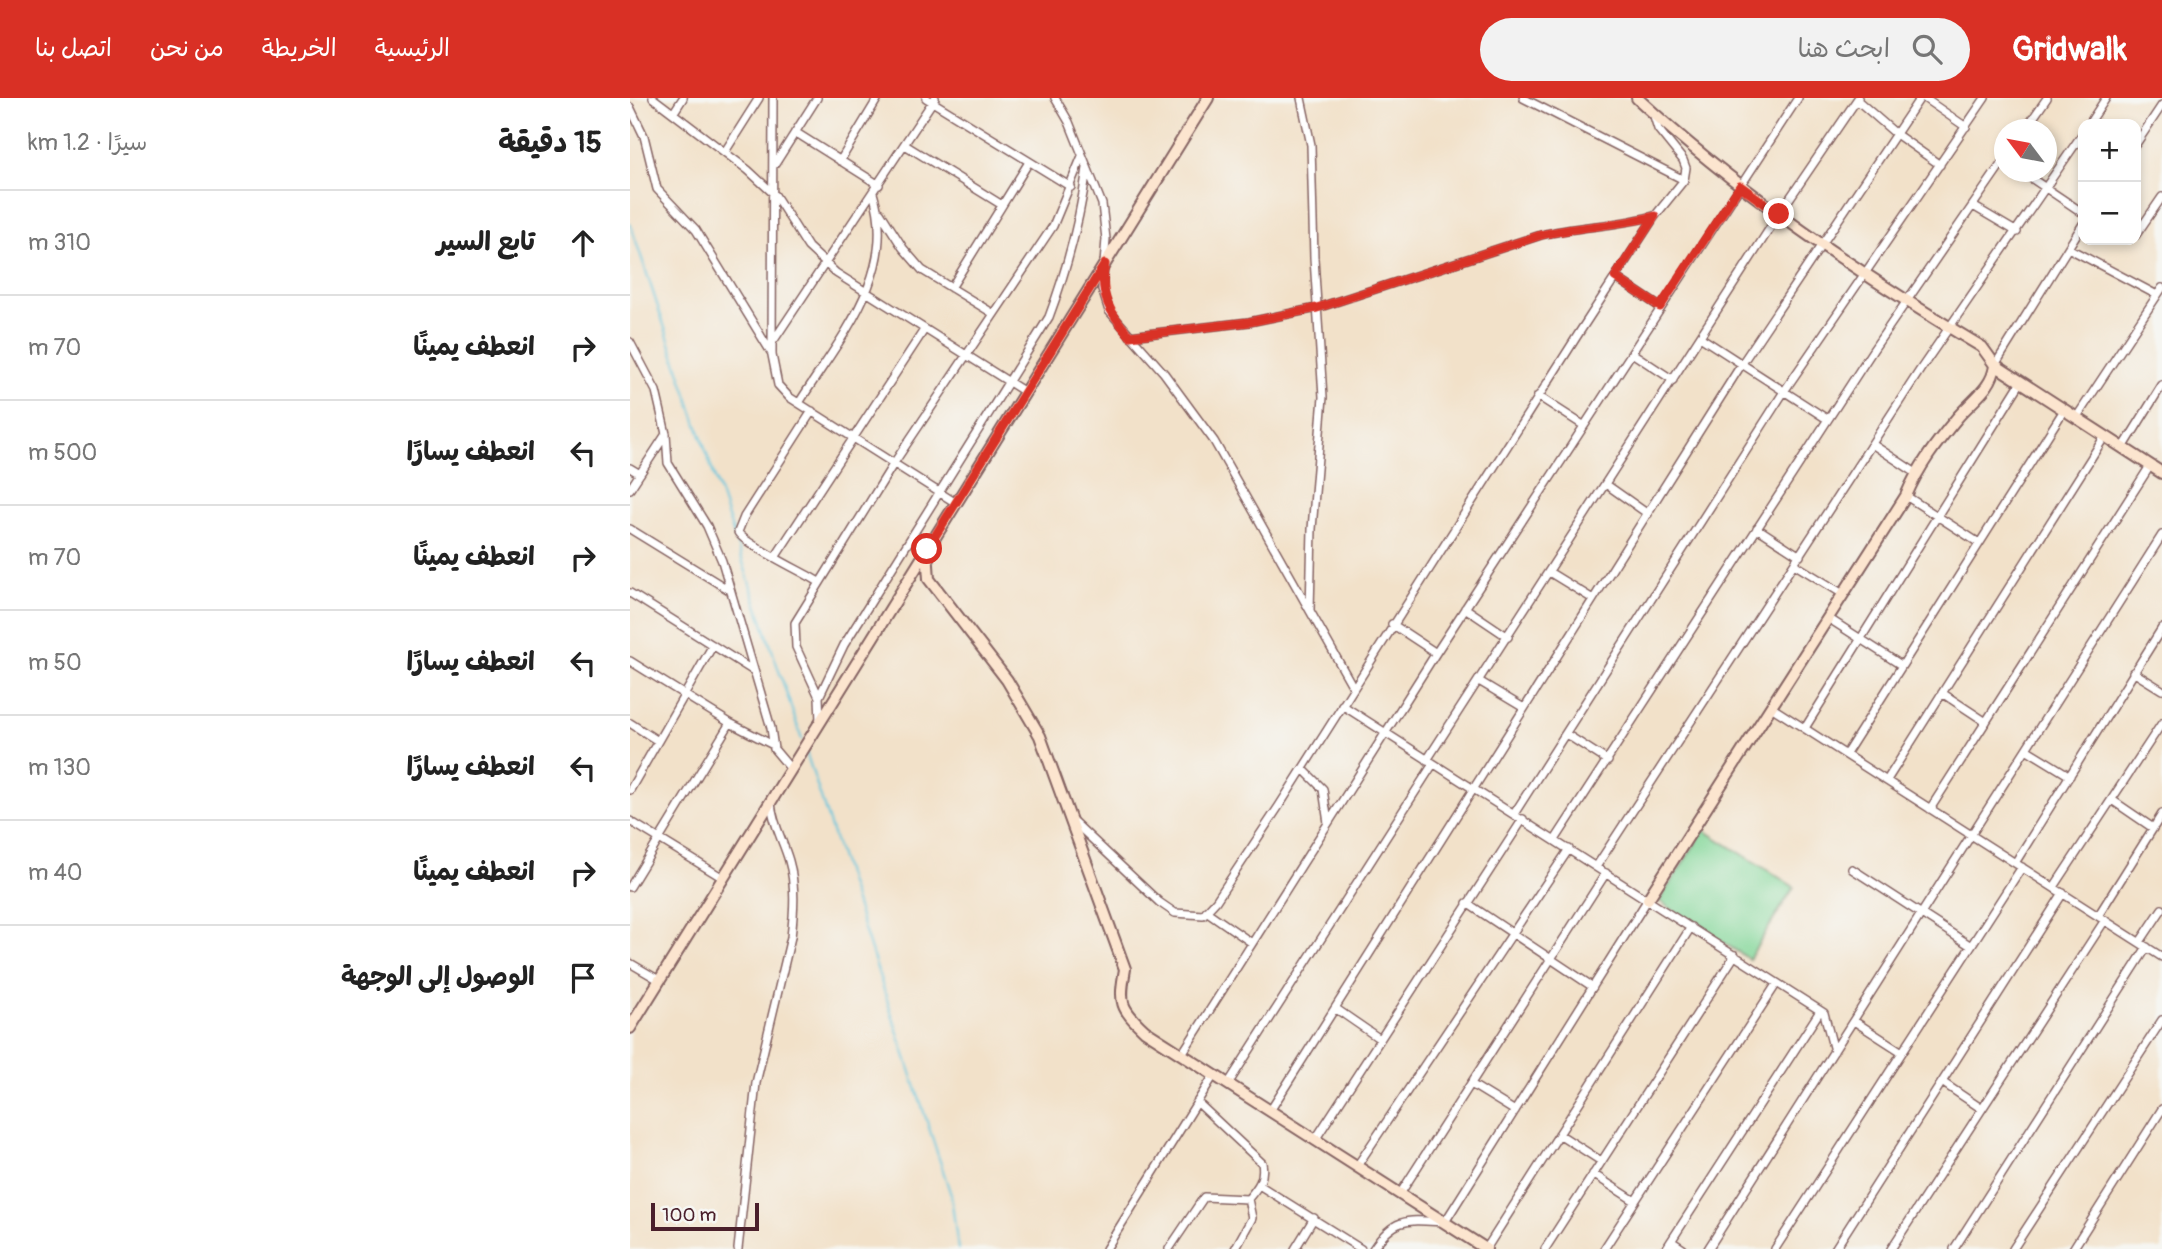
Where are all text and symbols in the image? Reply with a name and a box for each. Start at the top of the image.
search box [1480,18,1970,81]
text: Gridwalk [2012,29,2127,70]
icon: search [1908,30,1946,68]
text: ابحث هنا [1797,33,1890,65]
text: اتصل بنا [35,34,112,63]
text: من نحن [150,34,224,63]
text: الخريطة [262,34,337,63]
text: الرئيسية [375,34,450,63]
north arrow [1994,119,2057,182]
map controls [2078,119,2141,245]
button: + [2078,119,2141,182]
text: 15 دقيقة [498,124,602,161]
text: سيرًا · 1.2 km [28,128,147,157]
button: − [2078,182,2141,245]
route end [1763,198,1794,229]
icon: ahead [564,224,602,262]
text: تابع السير [437,226,535,258]
text: 310 m [28,228,91,257]
icon: right [564,329,602,367]
text: انعطف يمينًا [413,331,535,363]
text: 70 m [28,333,81,362]
icon: left [564,434,602,472]
text: انعطف يسارًا [406,436,535,468]
text: 500 m [28,438,97,467]
route start [911,533,942,564]
icon: right [564,539,602,577]
text: انعطف يمينًا [413,541,535,573]
text: 70 m [28,543,81,572]
icon: left [564,644,602,682]
text: انعطف يسارًا [406,646,535,678]
text: 50 m [28,648,82,677]
icon: left [564,749,602,787]
text: انعطف يسارًا [406,751,535,783]
text: 130 m [28,753,91,782]
icon: right [564,854,602,892]
text: انعطف يمينًا [413,856,535,888]
text: 40 m [28,858,83,887]
icon: arrive [564,959,602,997]
text: الوصول إلى الوجهة [341,961,535,993]
scale bar [651,1200,760,1232]
text: 100 m [662,1203,716,1227]

